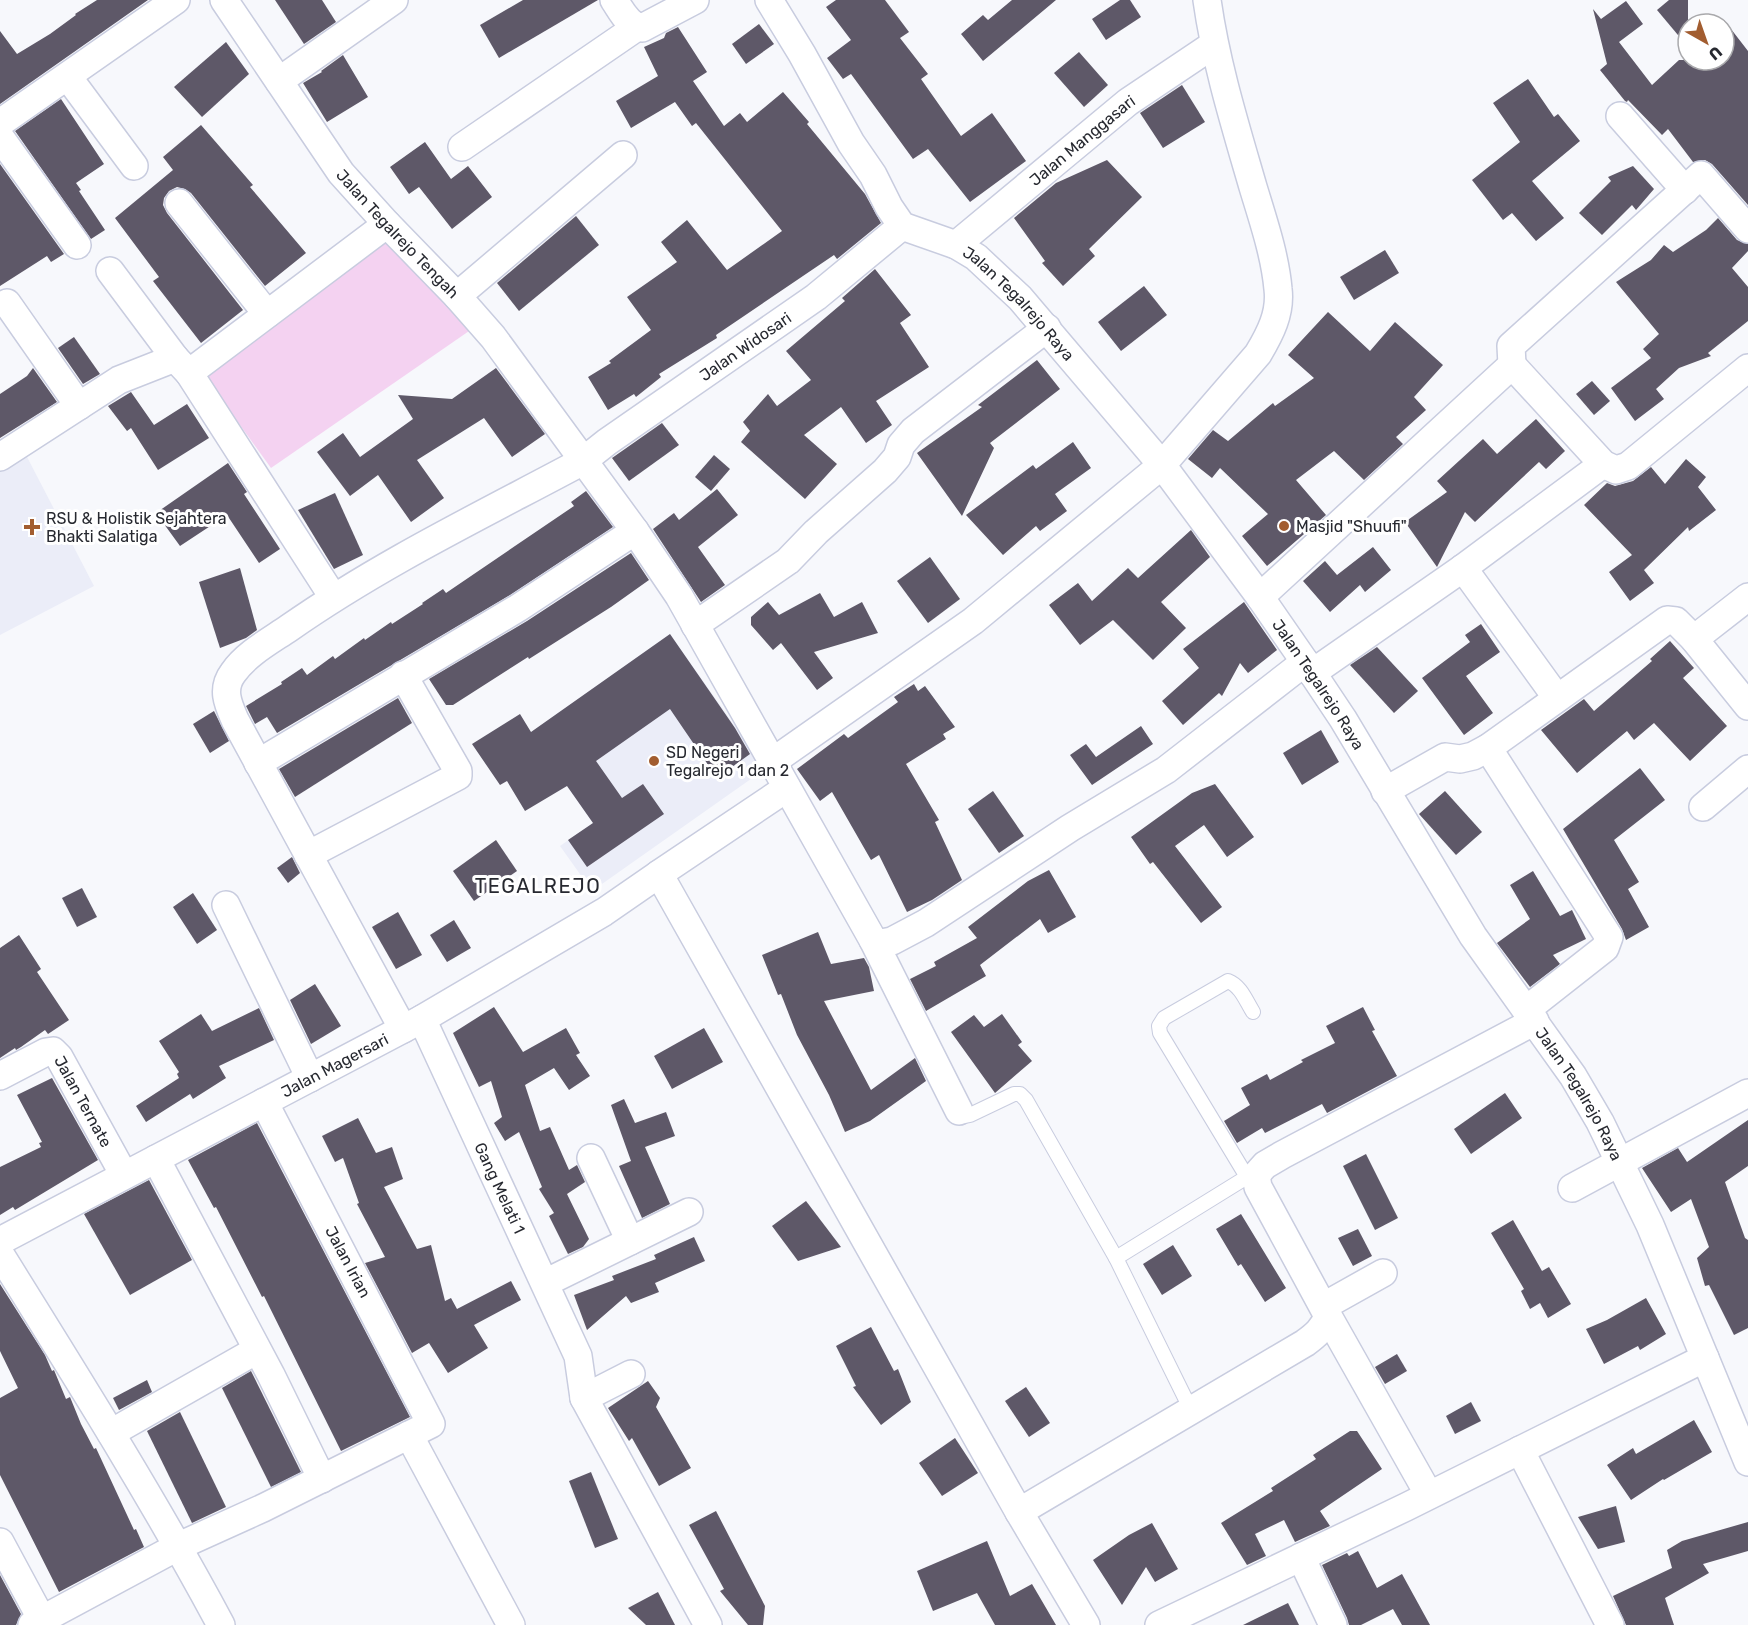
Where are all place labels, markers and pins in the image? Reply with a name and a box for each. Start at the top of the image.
place label: RSU & Holistik Sejahtera Bhakti Salatiga [46,509,227,546]
place label: Masjid "Shuufi" [1296,517,1407,536]
marker: RSU & Holistik Sejahtera Bhakti Salatiga [23,518,41,536]
marker: Masjid "Shuufi" [1277,519,1291,533]
place label: SD Negeri Tegalrejo 1 dan 2 [666,743,789,780]
marker: SD Negeri Tegalrejo 1 dan 2 [647,754,661,768]

